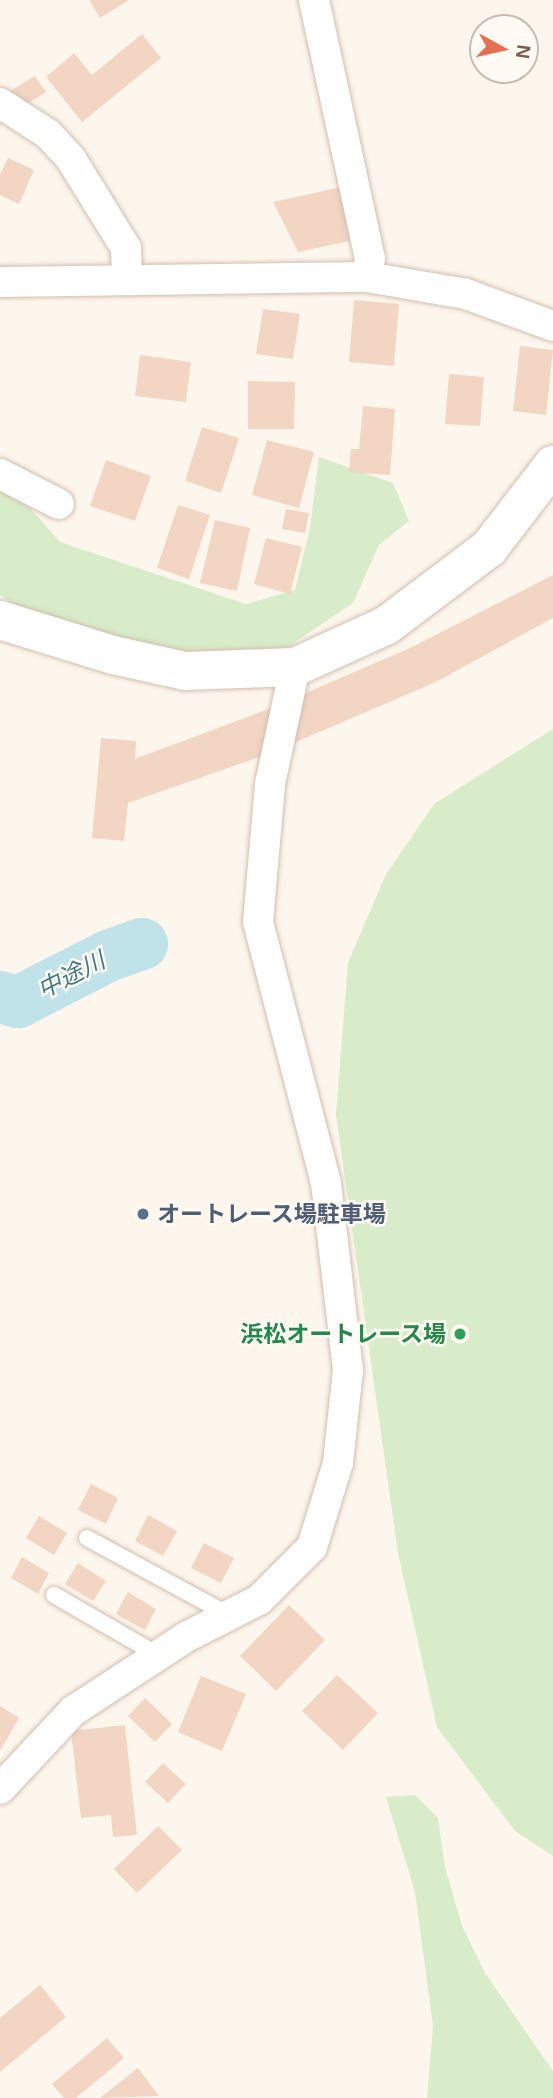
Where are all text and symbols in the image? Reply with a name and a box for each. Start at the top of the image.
north arrow [469,14,539,84]
text: N [512,43,535,60]
water label: 中途川 [32,946,110,1004]
place label: オートレース場駐車場 [157,1200,387,1228]
marker: オートレース場駐車場 [135,1206,151,1222]
place label: 浜松オートレース場 [239,1320,446,1348]
marker: 浜松オートレース場 [452,1326,468,1342]

